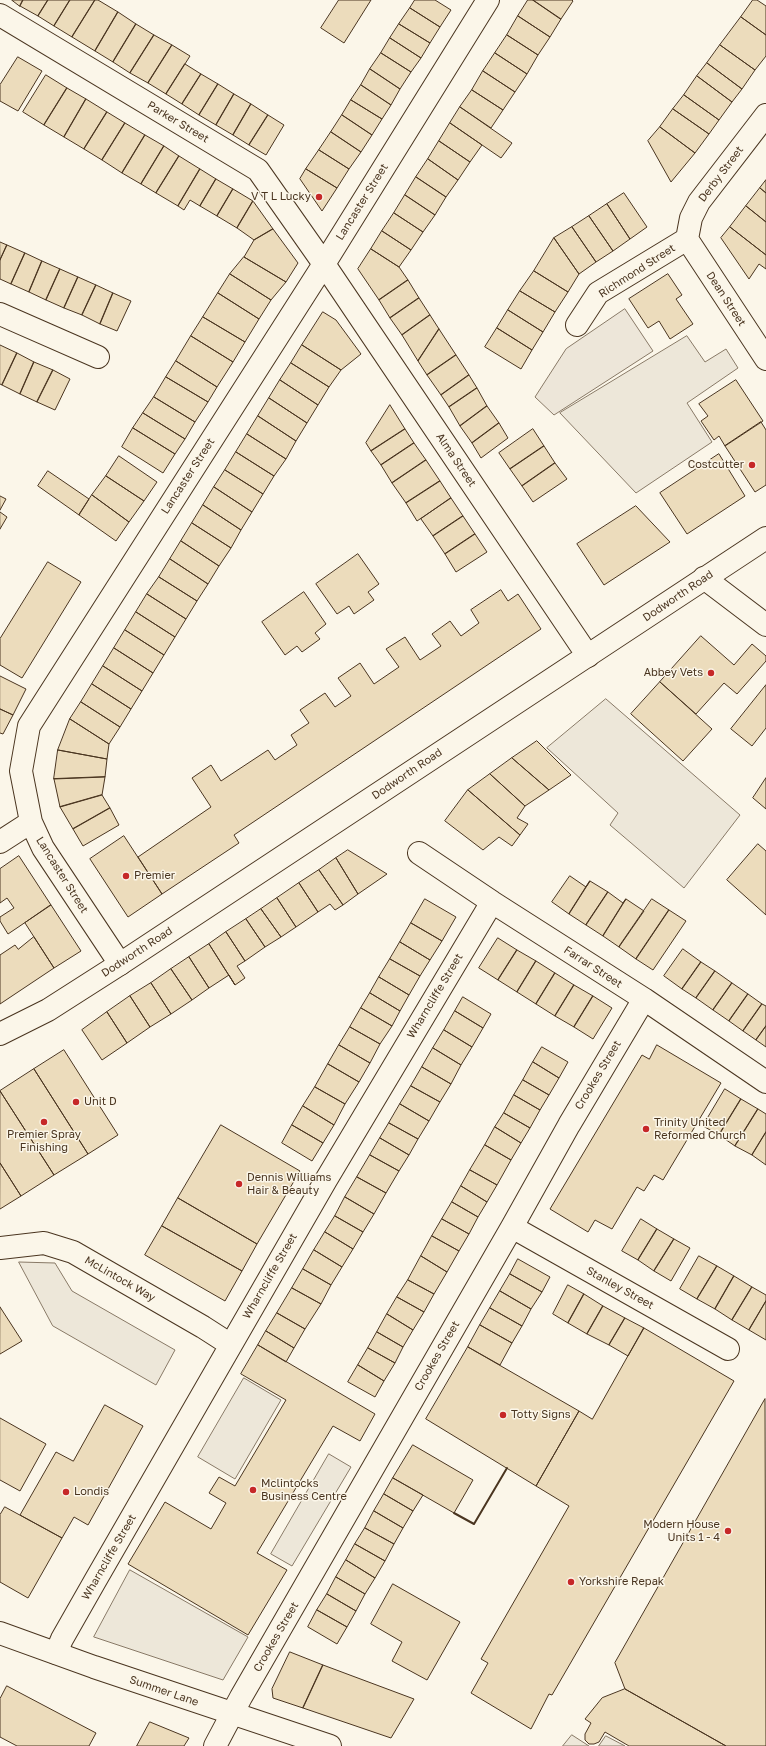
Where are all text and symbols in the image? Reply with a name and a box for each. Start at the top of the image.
street label: Parker Street [145,98,211,146]
street label: Derby Street [696,144,746,204]
street label: Lancaster Street [333,161,391,243]
place label: V T L Lucky [251,190,311,204]
marker: V T L Lucky [314,192,324,202]
street label: Richmond Street [596,241,678,301]
street label: Dean Street [703,269,749,329]
street label: Alma Street [433,431,479,489]
street label: Lancaster Street [159,436,217,516]
place label: Costcutter [688,458,744,472]
marker: Costcutter [747,460,757,470]
street label: Dodworth Road [640,568,716,624]
place label: Abbey Vets [644,666,703,680]
marker: Abbey Vets [706,668,716,678]
street label: Dodworth Road [369,746,445,802]
street label: Lancaster Street [33,834,91,916]
place label: Premier [134,869,175,883]
marker: Premier [121,871,131,881]
street label: Dodworth Road [99,924,175,980]
street label: Farrar Street [561,943,625,991]
street label: Wharncliffe Street [404,951,466,1041]
street label: Crookes Street [572,1038,624,1112]
place label: Unit D [84,1095,117,1109]
marker: Unit D [71,1097,81,1107]
place label: Trinity United Reformed Church [654,1116,746,1142]
marker: Premier Spray Finishing [39,1117,49,1127]
marker: Trinity United Reformed Church [641,1124,651,1134]
place label: Premier Spray Finishing [7,1128,81,1154]
place label: Dennis Williams Hair & Beauty [247,1171,331,1197]
marker: Dennis Williams Hair & Beauty [234,1179,244,1189]
street label: Wharncliffe Street [240,1231,300,1321]
street label: McLintock Way [82,1253,158,1305]
street label: Stanley Street [584,1264,656,1312]
street label: Crookes Street [412,1319,462,1393]
place label: Totty Signs [511,1408,571,1422]
marker: Totty Signs [498,1410,508,1420]
place label: Mclintocks Business Centre [261,1477,347,1503]
place label: Londis [74,1485,109,1499]
marker: Mclintocks Business Centre [248,1485,258,1495]
marker: Londis [61,1487,71,1497]
street label: Wharncliffe Street [79,1512,139,1602]
place label: Modern House Units 1 - 4 [643,1518,720,1544]
marker: Modern House Units 1 - 4 [723,1526,733,1536]
place label: Yorkshire Repak [579,1575,664,1589]
marker: Yorkshire Repak [566,1577,576,1587]
street label: Crookes Street [251,1600,301,1674]
street label: Summer Lane [128,1673,200,1709]

